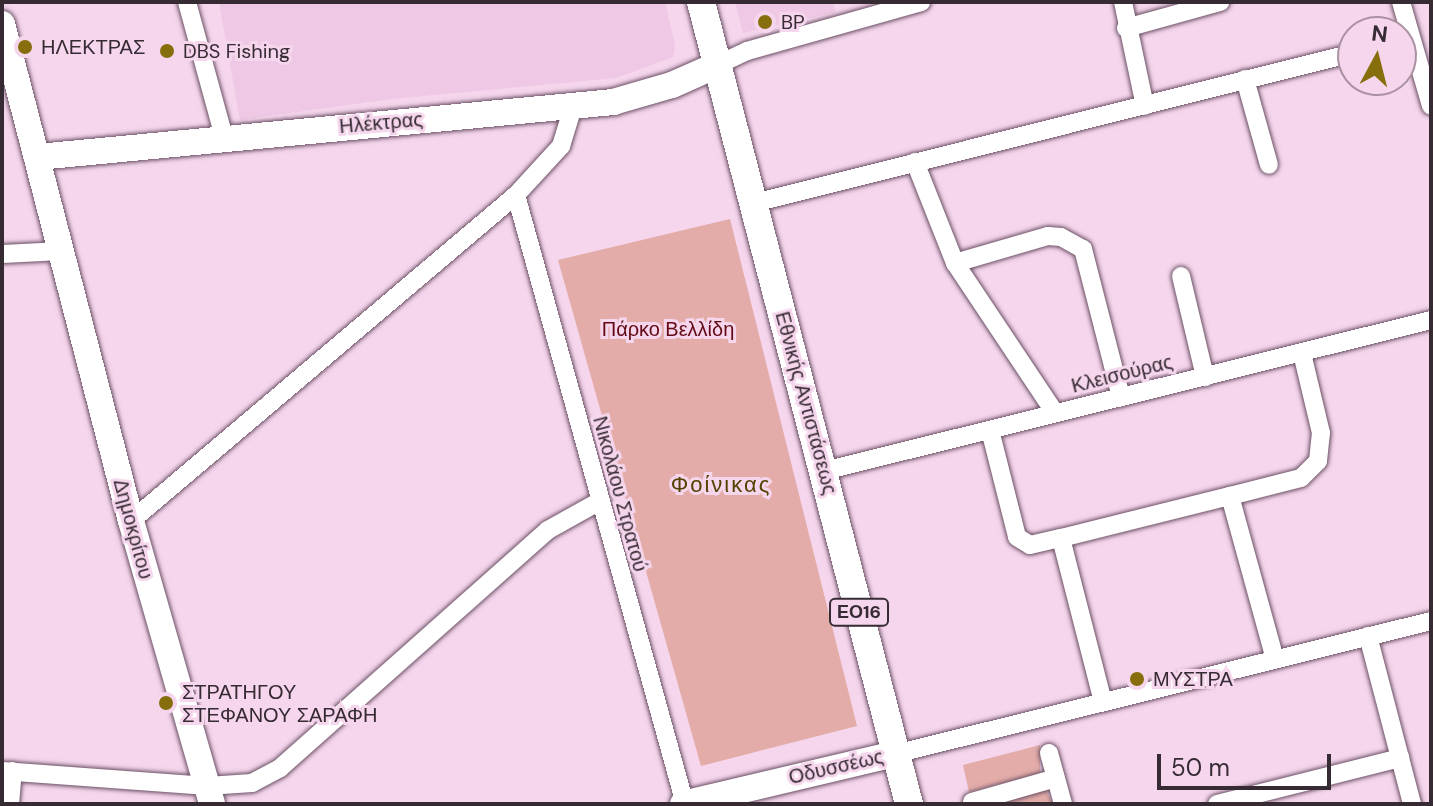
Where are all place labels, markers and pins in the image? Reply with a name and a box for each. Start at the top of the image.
place label: BP [781,10,805,34]
marker: BP [756,13,774,31]
place label: ΗΛΕΚΤΡΑΣ [41,35,145,59]
marker: ΗΛΕΚΤΡΑΣ [16,38,34,56]
place label: DBS Fishing [183,39,290,63]
marker: DBS Fishing [158,42,176,60]
place label: ΜΥΣΤΡΑ [1153,667,1233,691]
marker: ΜΥΣΤΡΑ [1128,670,1146,688]
place label: ΣΤΡΑΤΗΓΟΥ ΣΤΕΦΑΝΟΥ ΣΑΡΑΦΗ [182,680,377,727]
marker: ΣΤΡΑΤΗΓΟΥ ΣΤΕΦΑΝΟΥ ΣΑΡΑΦΗ [157,694,175,712]

